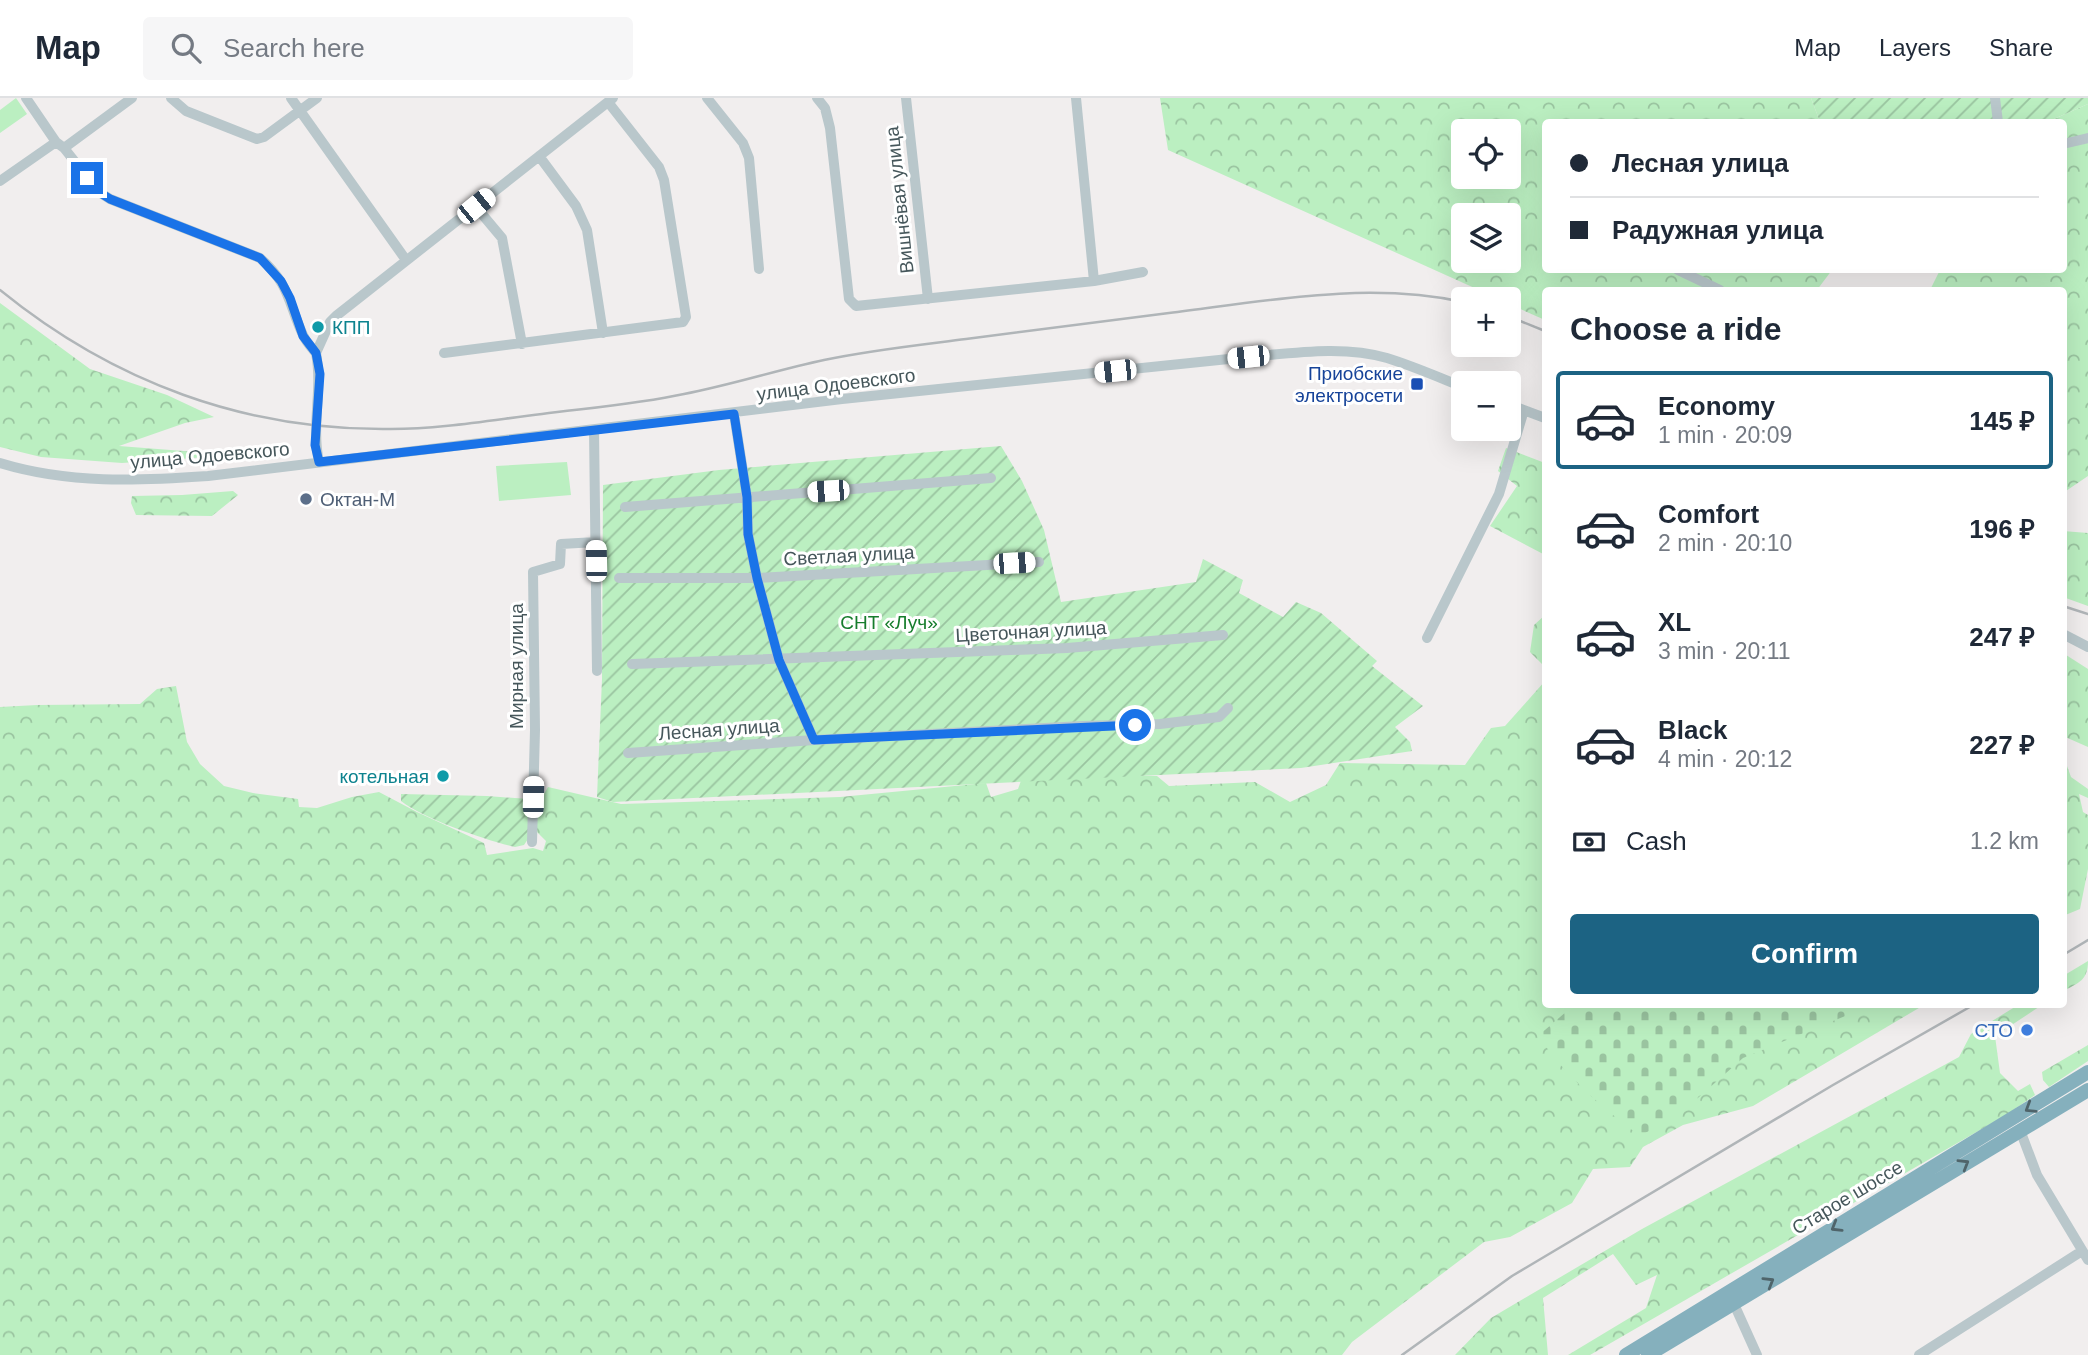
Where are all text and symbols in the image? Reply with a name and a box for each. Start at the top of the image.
search box [143,17,633,80]
text: Map [35,29,101,66]
icon: search [167,29,205,67]
text: Search here [223,33,365,63]
text: Map [1794,34,1841,61]
text: Layers [1879,34,1951,61]
text: Share [1989,34,2053,61]
map controls [1451,119,1521,441]
button: locate [1451,119,1521,189]
street label: Вишнёвая улица [881,125,918,275]
text: Лесная улица [1612,148,1789,178]
route end [71,162,103,194]
car [454,185,499,227]
button: layers [1451,203,1521,273]
text: Радужная улица [1612,215,1823,245]
button: + [1451,287,1521,357]
text: Choose a ride [1570,311,1782,347]
place label: КПП [332,317,370,338]
marker: КПП [310,319,326,335]
car [1227,344,1270,370]
car [1094,358,1137,384]
place label: Приобские электросети [1295,363,1403,406]
street label: улица Одоевского [756,364,917,405]
button: − [1451,371,1521,441]
marker: Приобские электросети [1409,376,1425,392]
icon: car [1574,389,1637,452]
text: Economy [1658,391,1775,421]
text: 145 ₽ [1969,406,2035,436]
text: 1 min · 20:09 [1658,422,1792,448]
street label: улица Одоевского [130,438,290,473]
car [807,479,850,503]
place label: Октан-М [320,489,395,510]
marker: Октан-М [298,491,314,507]
icon: car [1574,497,1637,560]
text: Comfort [1658,499,1759,529]
text: 196 ₽ [1969,514,2035,544]
text: 2 min · 20:10 [1658,530,1792,556]
car [586,540,607,582]
street label: Светлая улица [783,542,916,569]
car [993,551,1036,575]
street label: Мирная улица [506,603,527,729]
icon: car [1574,605,1637,668]
text: XL [1658,607,1691,637]
park label: СНТ «Луч» [840,612,938,633]
street label: Цветочная улица [955,617,1108,646]
text: 247 ₽ [1969,622,2035,652]
text: 3 min · 20:11 [1658,638,1791,664]
route start [1119,709,1151,741]
icon: car [1574,713,1637,776]
street label: Лесная улица [658,715,781,744]
text: Black [1658,715,1727,745]
text: 227 ₽ [1969,730,2035,760]
text: 4 min · 20:12 [1658,746,1792,772]
place label: котельная [340,766,429,787]
marker: котельная [435,768,451,784]
car [523,776,544,818]
icon: cash [1570,823,1608,861]
text: Cash [1626,826,1687,856]
text: 1.2 km [1970,828,2039,854]
button: Confirm [1570,914,2039,994]
place label: СТО [1974,1020,2013,1041]
marker: СТО [2019,1022,2035,1038]
one-way arrow [2025,1099,2038,1112]
street label: Старое шоссе [1788,1156,1906,1239]
one-way arrow [1956,1159,1969,1172]
one-way arrow [1831,1218,1844,1231]
one-way arrow [1762,1277,1775,1290]

